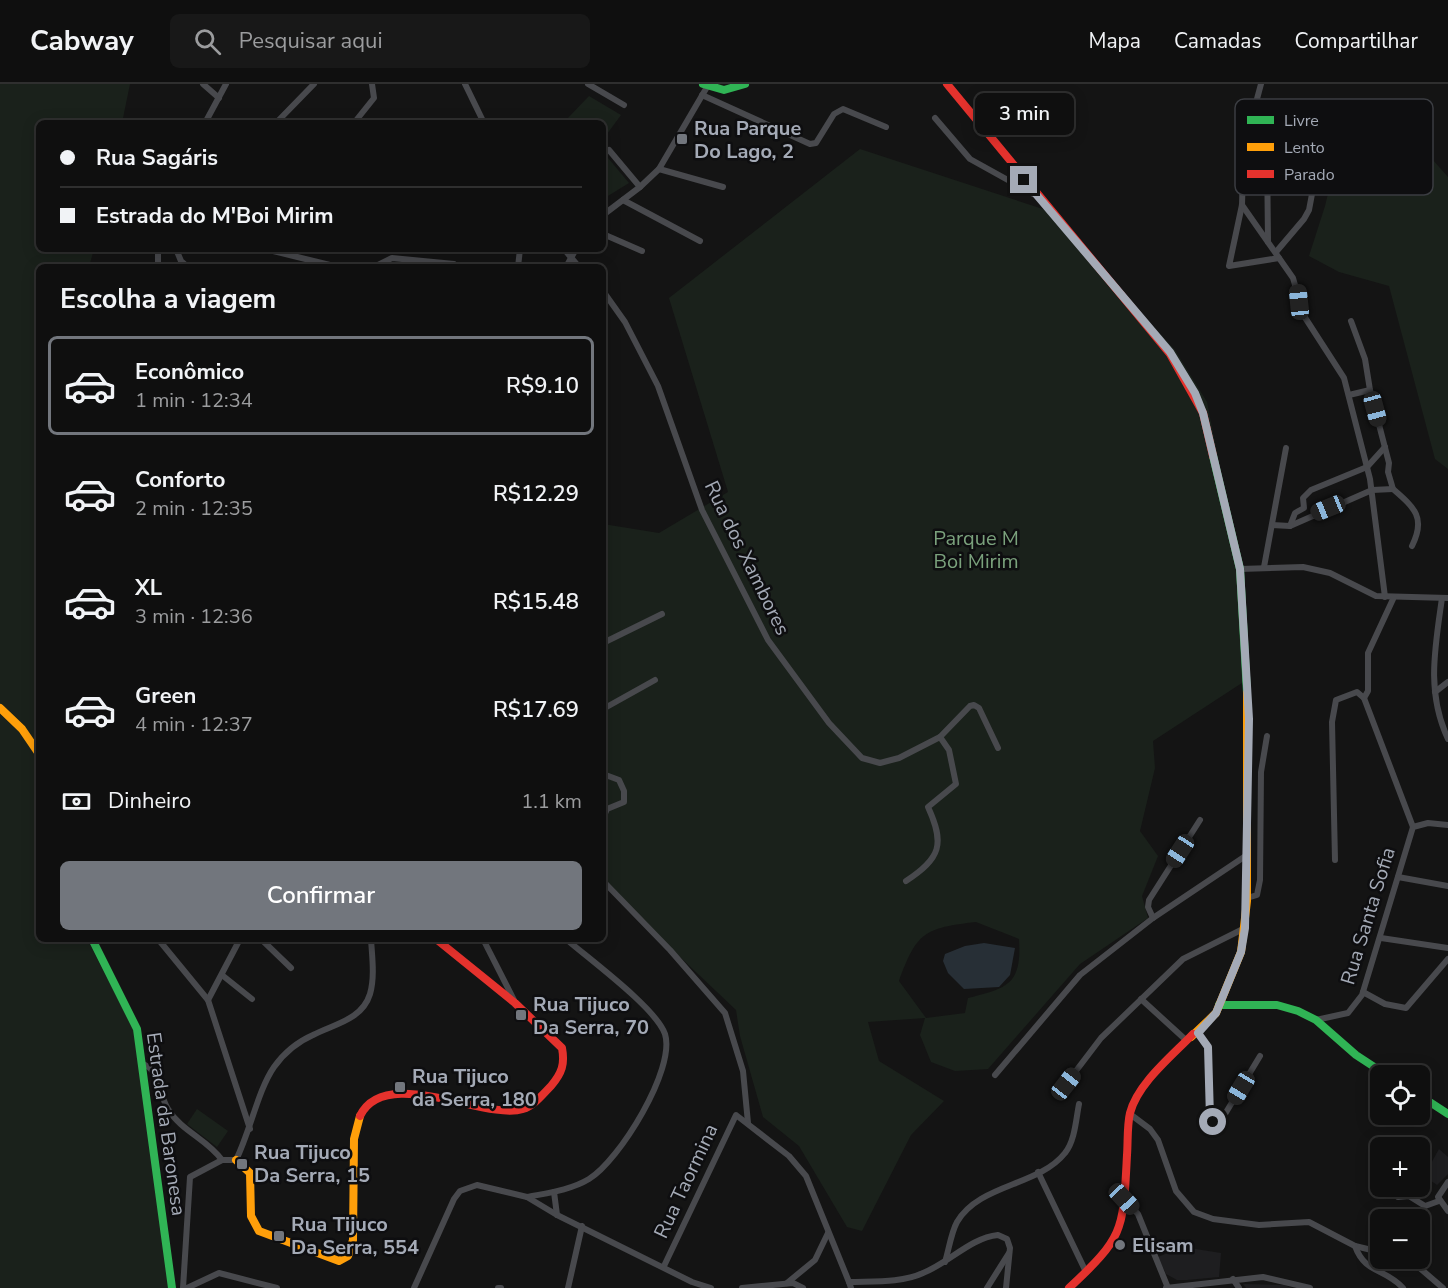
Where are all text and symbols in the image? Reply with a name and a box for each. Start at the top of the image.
search box [170,14,590,68]
text: Cabway [30,22,134,60]
icon: search [191,25,224,58]
text: Pesquisar aqui [239,26,383,56]
text: Mapa [1089,27,1141,55]
text: Camadas [1174,27,1261,55]
text: Compartilhar [1294,27,1418,55]
callout: 3 min [974,93,1074,135]
legend [1235,99,1433,195]
text: 3 min [999,100,1050,127]
text: Livre [1284,110,1319,132]
place label: Rua Parque Do Lago, 2 [694,115,801,165]
marker: Rua Parque Do Lago, 2 [675,132,689,146]
text: Lento [1284,137,1325,159]
text: Rua Sagáris [96,143,218,173]
text: Parado [1284,164,1335,186]
route end [1010,166,1037,193]
text: Estrada do M'Boi Mirim [96,201,334,231]
text: Escolha a viagem [60,281,276,318]
car [1288,283,1310,321]
text: Econômico [135,357,244,387]
icon: car [63,359,117,413]
text: R$9.10 [506,371,579,401]
text: 1 min · 12:34 [135,387,253,414]
car [1362,389,1388,429]
text: Conforto [135,465,225,495]
icon: car [63,467,117,521]
street label: Rua dos Xambores [698,476,796,640]
text: R$12.29 [493,479,579,509]
car [1308,493,1348,523]
text: 2 min · 12:35 [135,495,253,522]
park label: Parque M Boi Mirim [933,525,1019,575]
text: XL [135,573,162,603]
icon: car [63,575,117,629]
text: R$15.48 [493,587,579,617]
text: 3 min · 12:36 [135,603,253,630]
text: Green [135,681,196,711]
icon: car [63,683,117,737]
text: R$17.69 [493,695,579,725]
text: 4 min · 12:37 [135,711,253,738]
icon: cash [60,785,93,818]
text: Dinheiro [108,786,191,816]
text: 1.1 km [521,788,582,815]
car [1163,831,1197,871]
street label: Rua Santa Sofia [1334,844,1402,988]
button: Confirmar [60,861,582,930]
place label: Rua Tijuco Da Serra, 70 [533,991,649,1041]
marker: Rua Tijuco Da Serra, 70 [514,1008,528,1022]
street label: Estrada da Baronesa [140,1031,192,1217]
place label: Rua Tijuco da Serra, 180 [412,1063,537,1113]
car [1048,1064,1084,1104]
map controls [1370,1065,1430,1269]
button: locate [1370,1065,1430,1125]
car [1224,1068,1258,1108]
marker: Rua Tijuco da Serra, 180 [393,1080,407,1094]
route start [1199,1108,1226,1135]
street label: Rua Taormina [648,1119,724,1243]
button: + [1370,1137,1430,1197]
place label: Rua Tijuco Da Serra, 15 [254,1139,370,1189]
marker: Rua Tijuco Da Serra, 15 [235,1157,249,1171]
car [1105,1180,1143,1218]
button: − [1370,1209,1430,1269]
place label: Rua Tijuco Da Serra, 554 [291,1211,419,1261]
marker: Rua Tijuco Da Serra, 554 [272,1229,286,1243]
place label: Elisam [1132,1232,1194,1259]
marker: Elisam [1113,1238,1127,1252]

